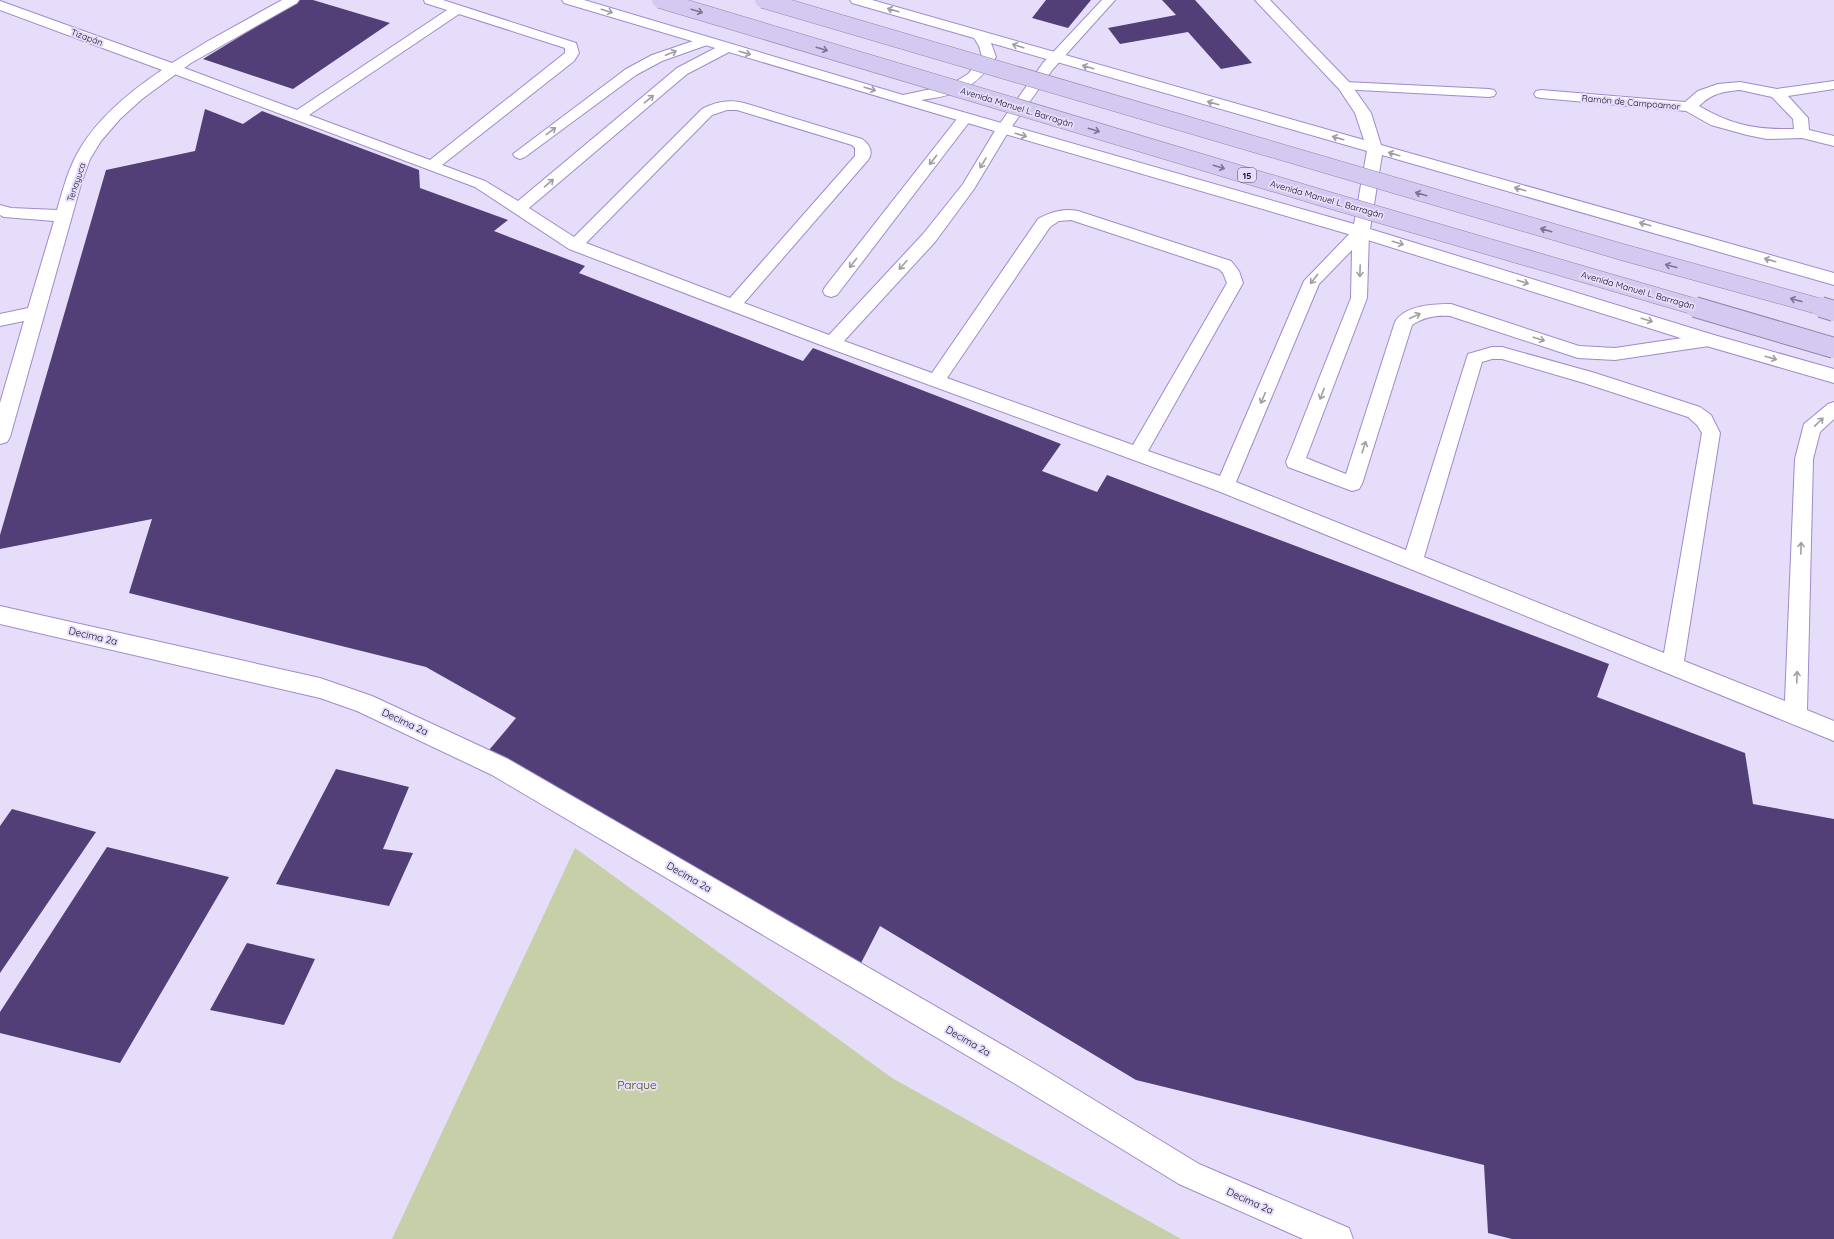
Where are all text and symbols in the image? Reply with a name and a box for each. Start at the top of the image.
one-way arrow [887,6,900,13]
one-way arrow [600,8,613,15]
one-way arrow [691,8,704,15]
street label: Tizapán [69,26,105,48]
one-way arrow [1012,42,1025,49]
one-way arrow [815,46,828,53]
one-way arrow [665,48,677,56]
one-way arrow [738,50,751,57]
one-way arrow [1081,63,1094,70]
street label: Avenida Manuel L. Barragán [959,85,1075,129]
one-way arrow [863,86,876,93]
street label: Ramón de Campoamor [1581,92,1681,112]
one-way arrow [643,95,654,104]
one-way arrow [1206,98,1219,106]
one-way arrow [546,127,557,135]
one-way arrow [1087,127,1100,134]
one-way arrow [1014,131,1027,139]
one-way arrow [1331,134,1344,141]
one-way arrow [1388,150,1401,157]
one-way arrow [929,155,937,166]
one-way arrow [978,157,986,169]
street label: Tenayuca [64,161,88,203]
one-way arrow [1212,164,1225,171]
road number: 15 [1238,168,1256,182]
one-way arrow [544,178,554,187]
street label: Avenida Manuel L. Barragán [1269,178,1385,220]
one-way arrow [1513,185,1526,192]
one-way arrow [1415,190,1428,197]
one-way arrow [1639,219,1652,227]
one-way arrow [1540,226,1553,233]
one-way arrow [1392,240,1405,247]
one-way arrow [1763,256,1776,263]
one-way arrow [849,257,857,268]
one-way arrow [899,260,908,271]
one-way arrow [1665,262,1678,269]
one-way arrow [1356,264,1364,277]
street label: Avenida Manuel L. Barragán [1580,269,1696,311]
one-way arrow [1310,274,1319,285]
one-way arrow [1516,279,1529,286]
one-way arrow [1790,296,1803,303]
one-way arrow [1408,312,1420,319]
one-way arrow [1640,317,1653,324]
one-way arrow [1532,336,1545,343]
one-way arrow [1764,355,1777,362]
one-way arrow [1317,387,1325,399]
one-way arrow [1259,392,1266,404]
one-way arrow [1814,417,1824,427]
one-way arrow [1361,441,1368,454]
one-way arrow [1797,542,1805,555]
street label: Decima 2a [67,624,119,648]
one-way arrow [1793,671,1801,684]
street label: Decima 2a [380,706,430,738]
street label: Decima 2a [664,859,714,895]
street label: Decima 2a [943,1023,993,1059]
park label: Parque [617,1077,657,1092]
street label: Decima 2a [1225,1185,1275,1217]

